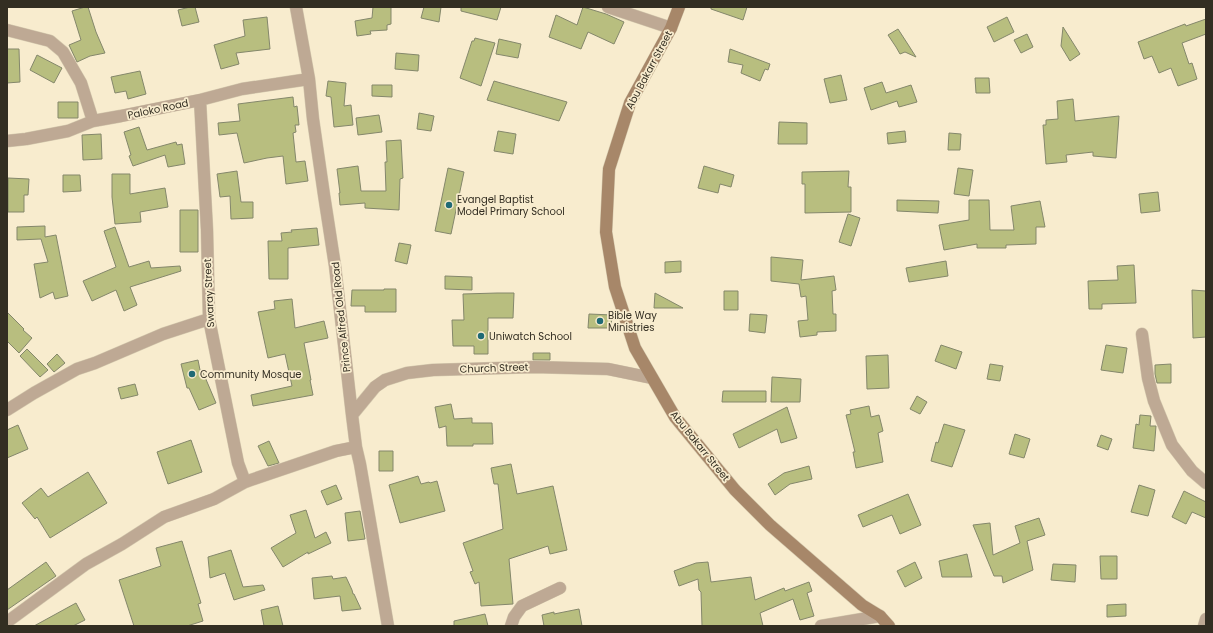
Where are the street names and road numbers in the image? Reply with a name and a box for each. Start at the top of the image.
street label: Abu Bakarr Street [622,28,676,112]
street label: Paloko Road [126,95,190,123]
street label: Swaray Street [200,258,218,328]
street label: Prince Alfred Old Road [328,261,354,373]
street label: Church Street [459,359,529,377]
street label: Abu Bakarr Street [667,408,733,485]

